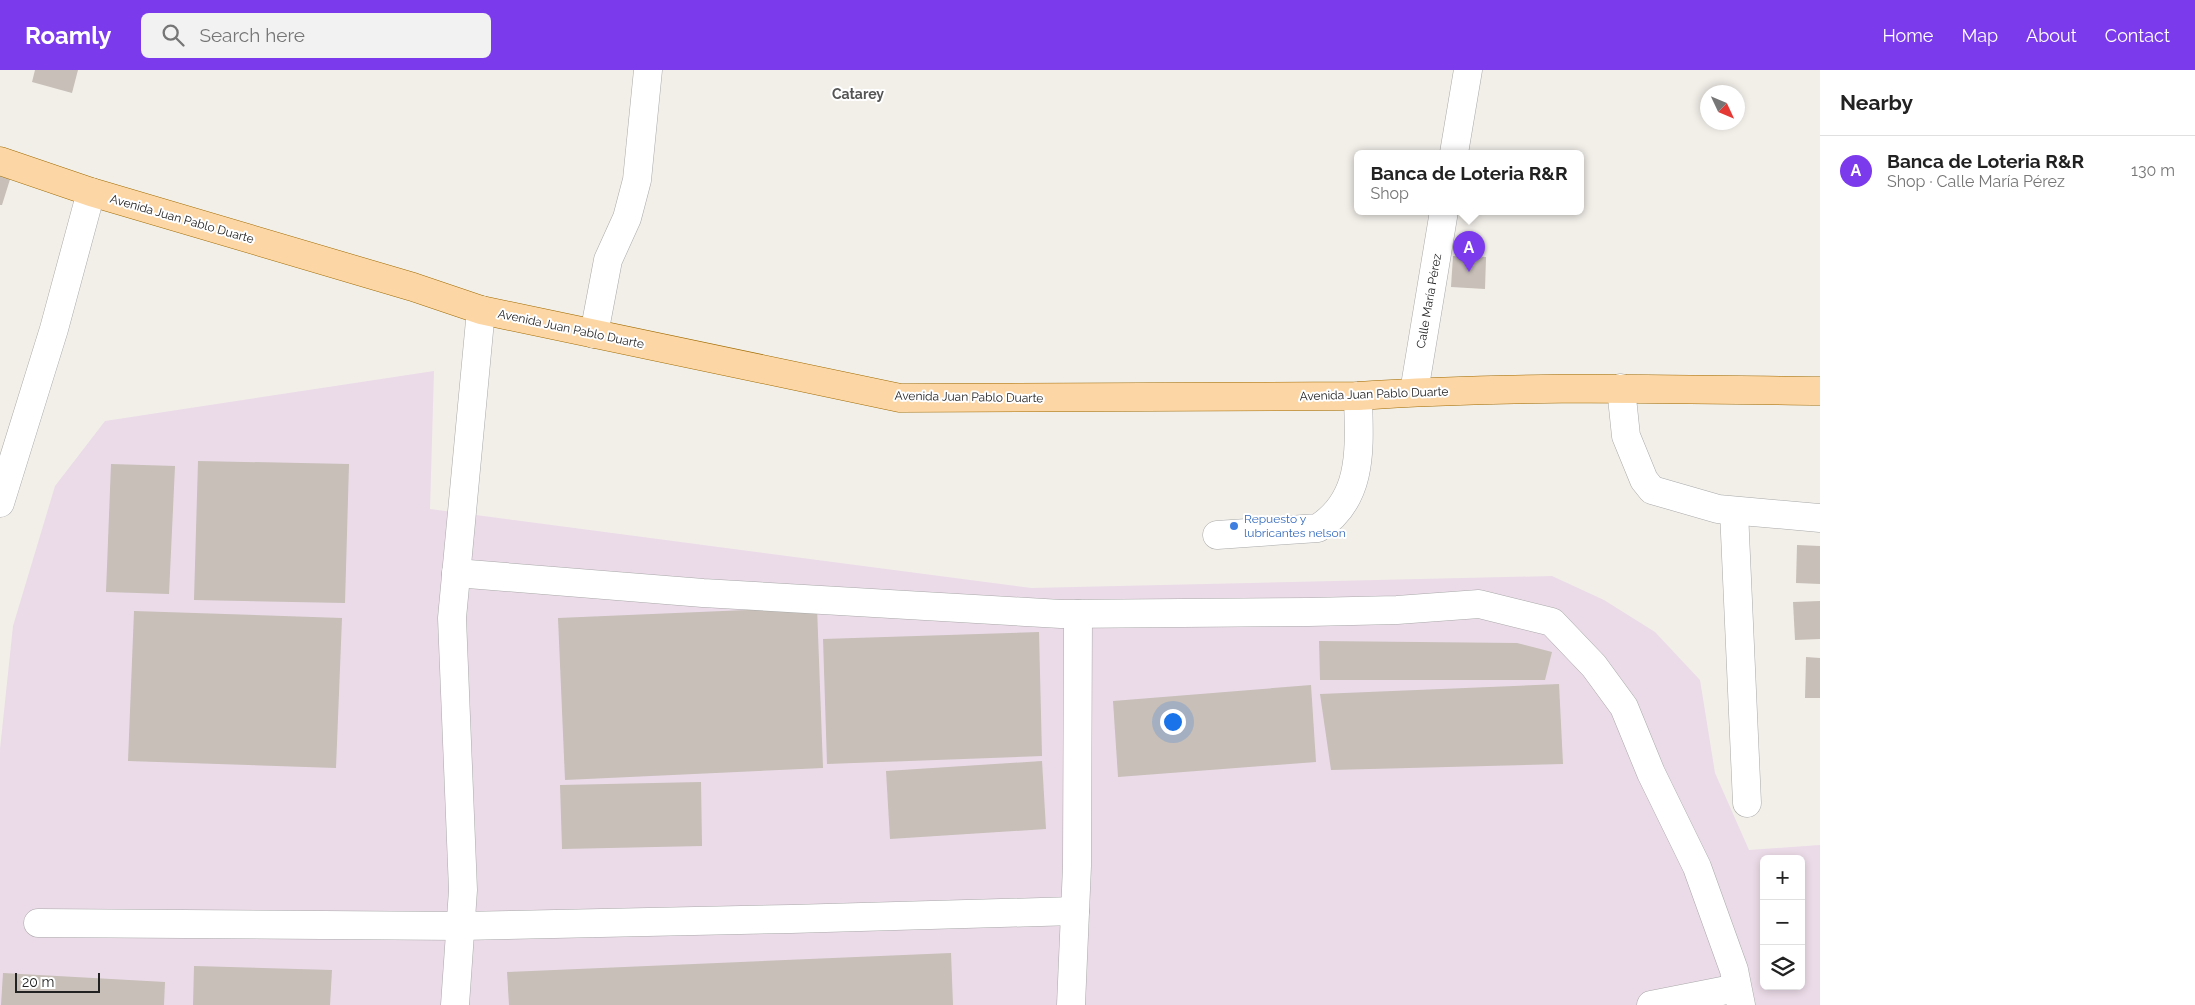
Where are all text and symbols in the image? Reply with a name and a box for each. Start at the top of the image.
search box [141,13,491,58]
text: Roamly [25,21,111,50]
icon: search [159,21,187,49]
text: Search here [199,24,305,46]
text: Home [1882,25,1933,46]
text: Map [1961,25,1998,46]
text: About [2026,25,2077,46]
text: Contact [2105,25,2170,46]
north arrow [1700,85,1745,130]
district label: Catarey [832,86,884,102]
text: Nearby [1840,90,1913,115]
popup [1354,150,1584,215]
text: Banca de Loteria R&R [1887,150,2084,172]
text: A [1851,161,1861,180]
text: 130 m [2131,161,2175,180]
text: Banca de Loteria R&R [1370,162,1568,184]
text: Shop · Calle María Pérez [1887,172,2065,191]
text: Shop [1370,184,1409,203]
street label: Avenida Juan Pablo Duarte [108,192,256,246]
pin: A [1453,231,1485,272]
street label: Calle María Pérez [1414,252,1444,350]
street label: Avenida Juan Pablo Duarte [497,307,645,351]
street label: Avenida Juan Pablo Duarte [1299,384,1449,404]
street label: Avenida Juan Pablo Duarte [894,389,1044,405]
place label: Repuesto y lubricantes nelson [1244,512,1346,540]
marker: Repuesto y lubricantes nelson [1228,520,1240,532]
your location [1160,709,1186,735]
map controls [1760,855,1805,990]
button: + [1760,855,1805,900]
button: − [1760,900,1805,945]
button: layers [1760,945,1805,990]
scale bar [15,970,100,993]
text: 20 m [22,974,54,990]

